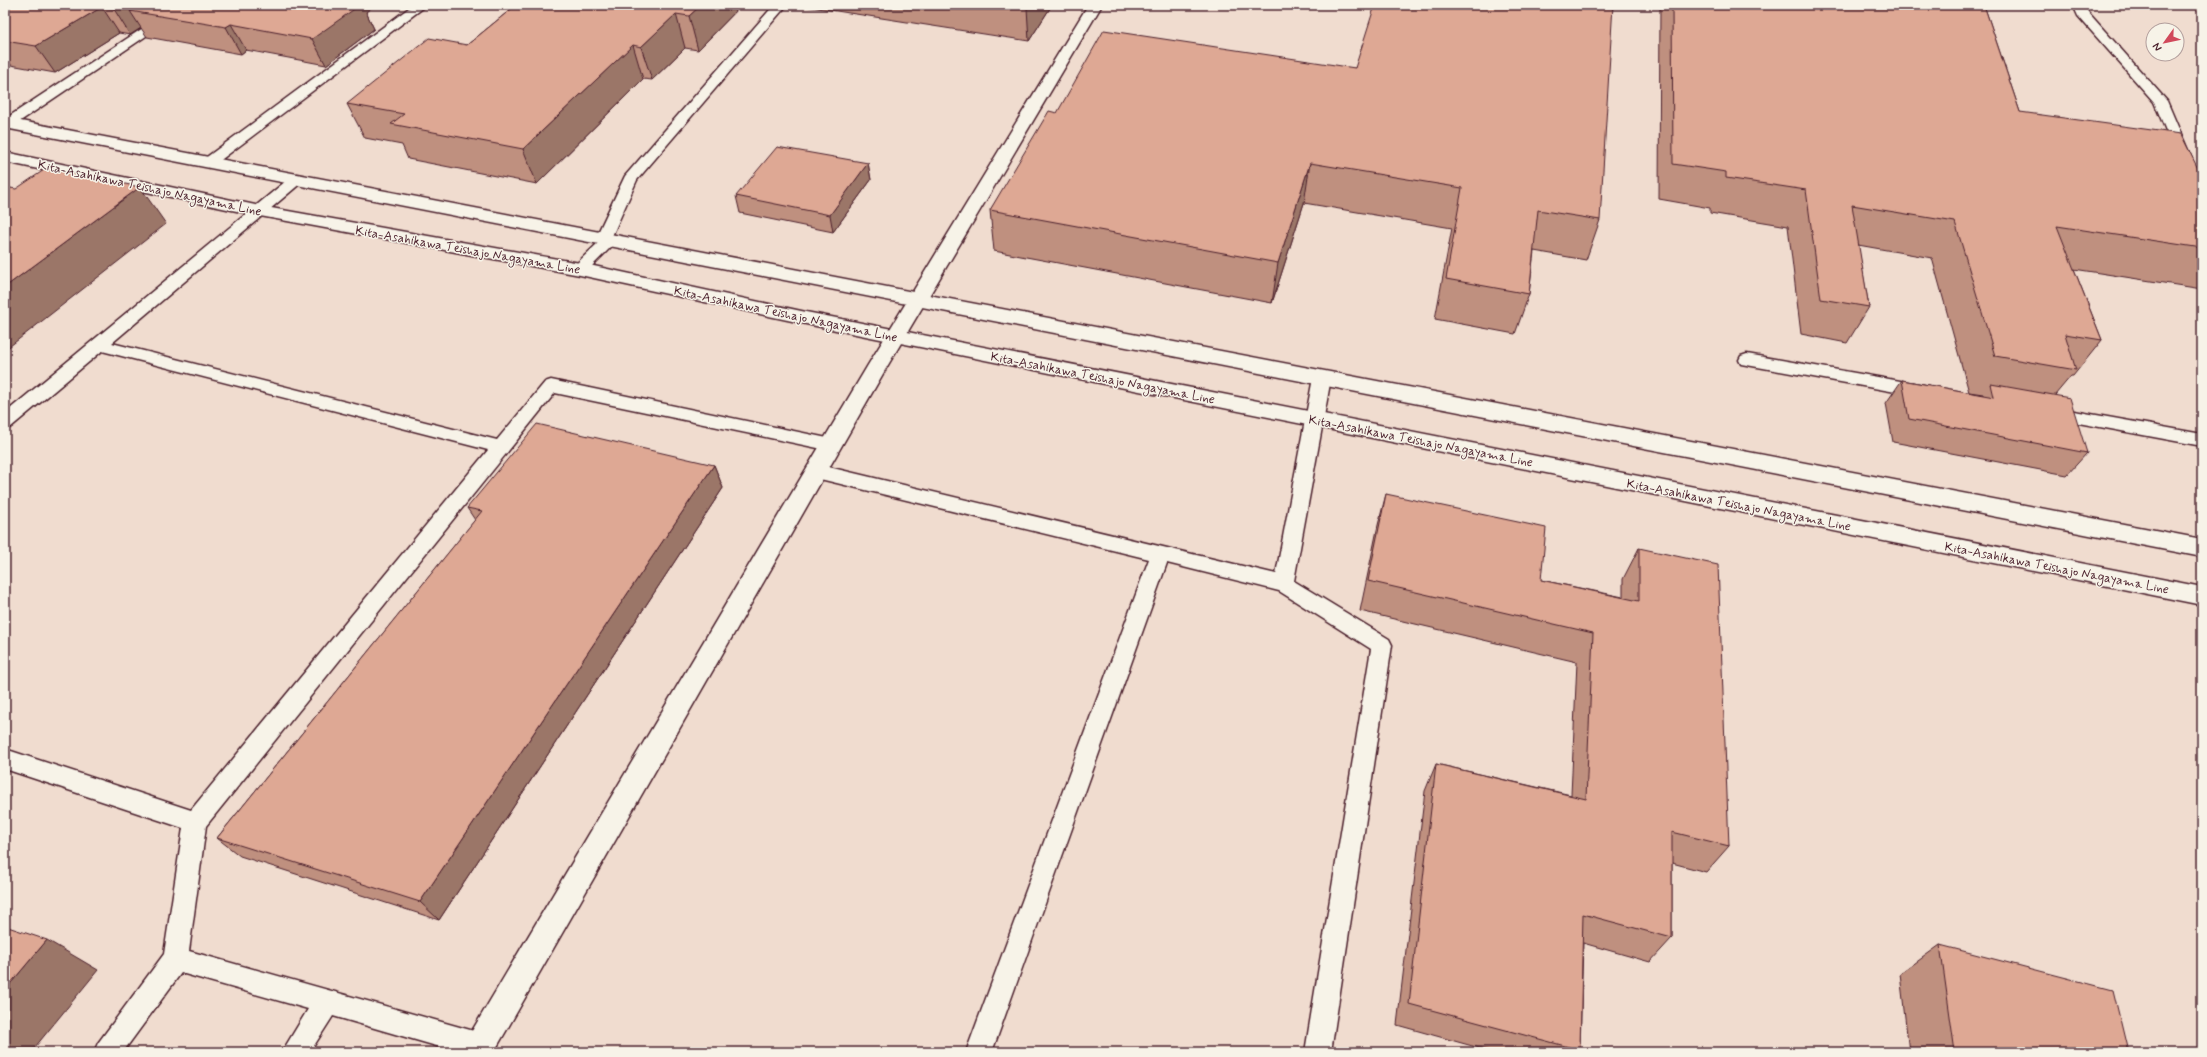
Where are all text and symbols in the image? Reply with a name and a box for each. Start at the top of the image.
north arrow [2145,22,2185,62]
text: N [2150,40,2165,54]
street label: Kita-Asahikawa Teishajo Nagayama Line [36,156,263,222]
street label: Kita-Asahikawa Teishajo Nagayama Line [354,222,582,280]
street label: Kita-Asahikawa Teishajo Nagayama Line [672,282,899,348]
street label: Kita-Asahikawa Teishajo Nagayama Line [989,348,1216,410]
street label: Kita-Asahikawa Teishajo Nagayama Line [1307,411,1534,473]
street label: Kita-Asahikawa Teishajo Nagayama Line [1625,475,1852,537]
street label: Kita-Asahikawa Teishajo Nagayama Line [1943,538,2170,600]

